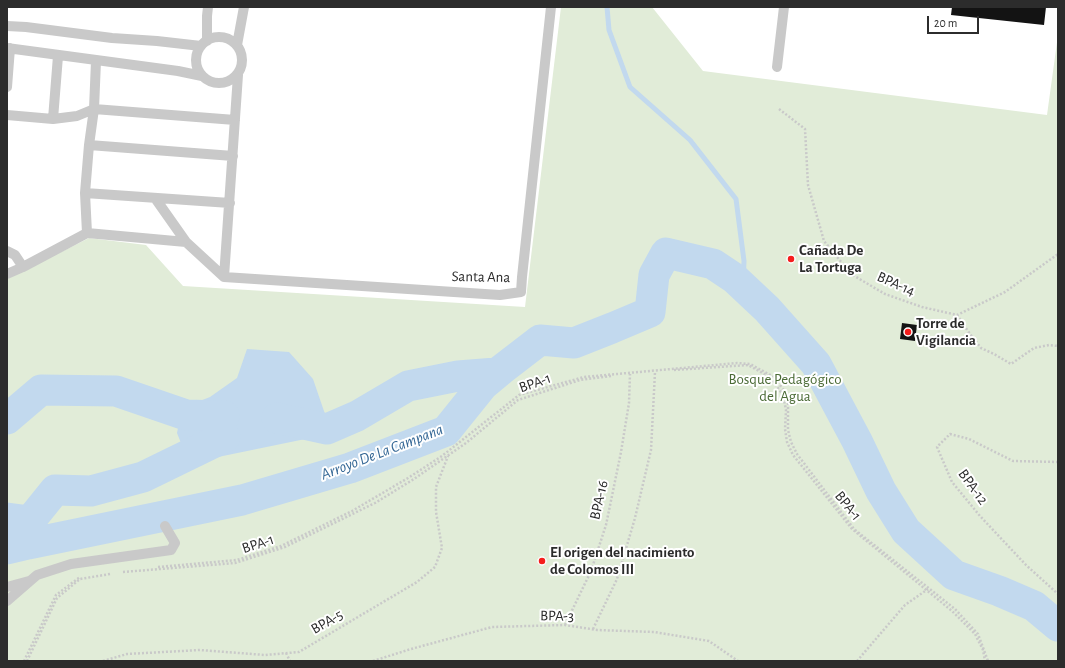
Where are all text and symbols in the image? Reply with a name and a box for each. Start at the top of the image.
scale bar [929,8,981,34]
text: 20 m [934,17,957,29]
place label: Cañada De La Tortuga [799,241,863,276]
marker: Cañada De La Tortuga [786,254,796,264]
street label: Santa Ana [452,267,510,287]
street label: BPA-14 [874,268,918,300]
place label: Torre de Vigilancia [916,314,976,349]
marker: Torre de Vigilancia [903,327,913,337]
street label: BPA-1 [517,369,553,397]
park label: Bosque Pedagógico del Agua [728,370,842,405]
water label: Arroyo De La Campana [318,420,446,484]
street label: BPA-12 [954,466,992,508]
street label: BPA-16 [586,479,612,521]
street label: BPA-1 [831,488,865,524]
street label: BPA-1 [240,530,276,558]
place label: El origen del nacimiento de Colomos III [550,543,695,578]
marker: El origen del nacimiento de Colomos III [537,556,547,566]
street label: BPA-5 [308,606,346,638]
street label: BPA-3 [540,607,574,625]

